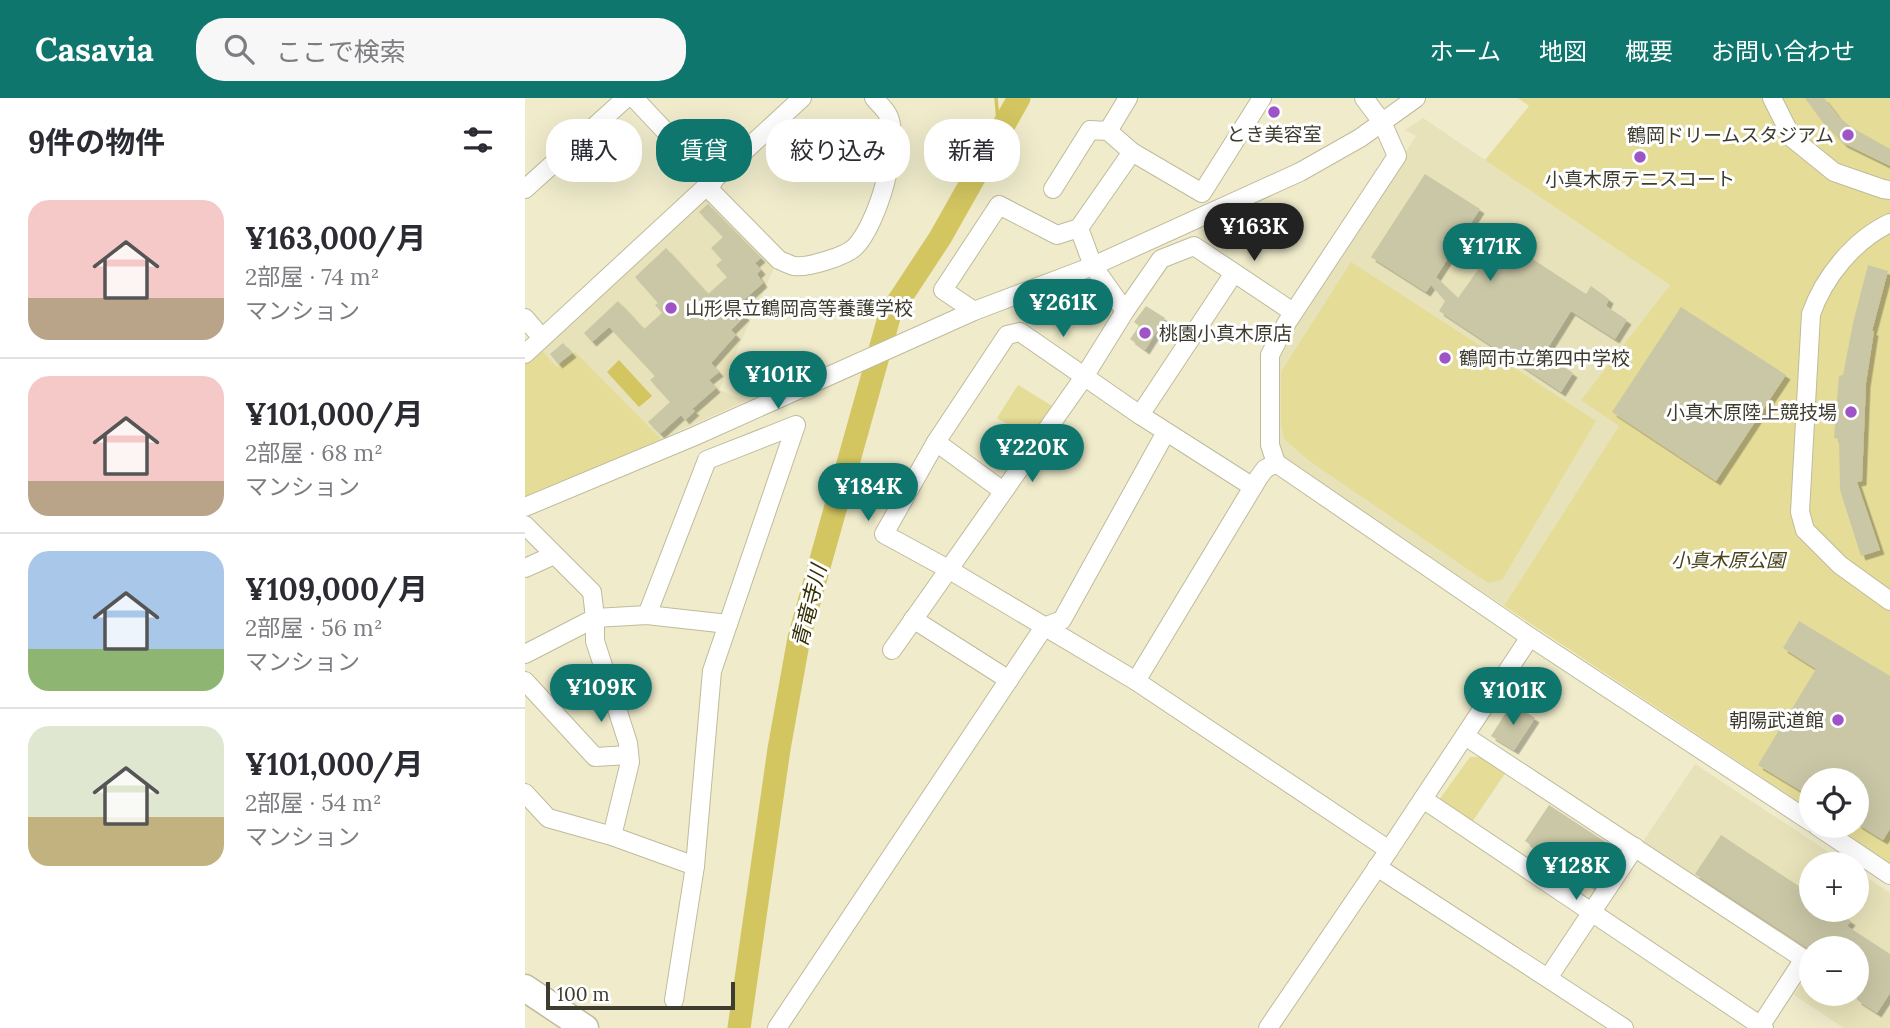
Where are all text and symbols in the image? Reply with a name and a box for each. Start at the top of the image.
search box [196,18,686,81]
text: Casavia [35,28,154,70]
icon: search [220,30,258,68]
text: ここで検索 [276,35,406,68]
text: ホーム [1430,36,1501,67]
text: 地図 [1539,36,1587,67]
text: 概要 [1625,36,1673,67]
text: お問い合わせ [1711,36,1855,67]
marker: とき美容室 [1266,104,1282,120]
chip: 購入 [546,119,642,182]
chip: 賃貸 [656,119,752,182]
chip: 絞り込み [766,119,910,182]
chip: 新着 [924,119,1020,182]
icon: filters [459,121,497,159]
place label: とき美容室 [1226,122,1322,146]
text: 9件の物件 [28,123,165,161]
place label: 鶴岡ドリームスタジアム [1627,123,1834,147]
marker: 鶴岡ドリームスタジアム [1840,127,1856,143]
marker: 小真木原テニスコート [1632,149,1648,165]
place label: 小真木原テニスコート [1545,167,1735,191]
pin: ¥163K [1205,204,1303,263]
text: ¥163K [1220,211,1288,240]
text: ¥163,000/月 [245,219,426,257]
pin: ¥171K [1441,223,1539,283]
icon: home [84,228,168,312]
text: ¥171K [1459,231,1521,260]
text: 2部屋 · 74 m² [245,262,379,291]
pin: ¥261K [1014,280,1112,339]
text: ¥261K [1029,287,1097,316]
text: マンション [245,296,360,325]
place label: 山形県立鶴岡高等養護学校 [685,296,913,320]
marker: 山形県立鶴岡高等養護学校 [663,300,679,316]
place label: 桃園小真木原店 [1159,321,1292,345]
marker: 桃園小真木原店 [1137,325,1153,341]
place label: 鶴岡市立第四中学校 [1459,346,1630,370]
marker: 鶴岡市立第四中学校 [1437,350,1453,366]
pin: ¥101K [729,352,827,411]
text: ¥101K [745,359,811,388]
text: ¥101,000/月 [245,395,423,433]
place label: 小真木原陸上競技場 [1666,400,1837,424]
icon: home [84,404,168,488]
marker: 小真木原陸上競技場 [1843,404,1859,420]
pin: ¥220K [983,424,1081,484]
text: ¥220K [996,432,1068,461]
text: 2部屋 · 68 m² [245,438,383,467]
pin: ¥184K [819,464,917,523]
text: ¥184K [834,471,902,500]
text: マンション [245,472,360,501]
park label: 小真木原公園 [1671,548,1788,572]
water label: 青竜寺川 [786,560,833,650]
text: ¥109,000/月 [245,570,428,608]
icon: home [84,579,168,663]
text: 2部屋 · 56 m² [245,613,383,642]
text: マンション [245,647,360,676]
pin: ¥109K [552,664,650,724]
pin: ¥101K [1464,668,1562,727]
text: ¥109K [566,672,636,701]
text: ¥101K [1480,675,1546,704]
place label: 朝陽武道館 [1729,708,1824,732]
marker: 朝陽武道館 [1830,712,1846,728]
text: ¥101,000/月 [245,745,423,783]
icon: home [84,754,168,838]
map controls [1799,768,1869,1006]
button: locate [1799,768,1869,838]
text: 2部屋 · 54 m² [245,788,382,817]
text: マンション [245,822,360,851]
pin: ¥128K [1527,842,1625,902]
text: ¥128K [1542,850,1610,879]
button: + [1799,852,1869,922]
button: − [1799,936,1869,1006]
scale bar [546,979,735,1011]
text: 100 m [557,982,610,1006]

